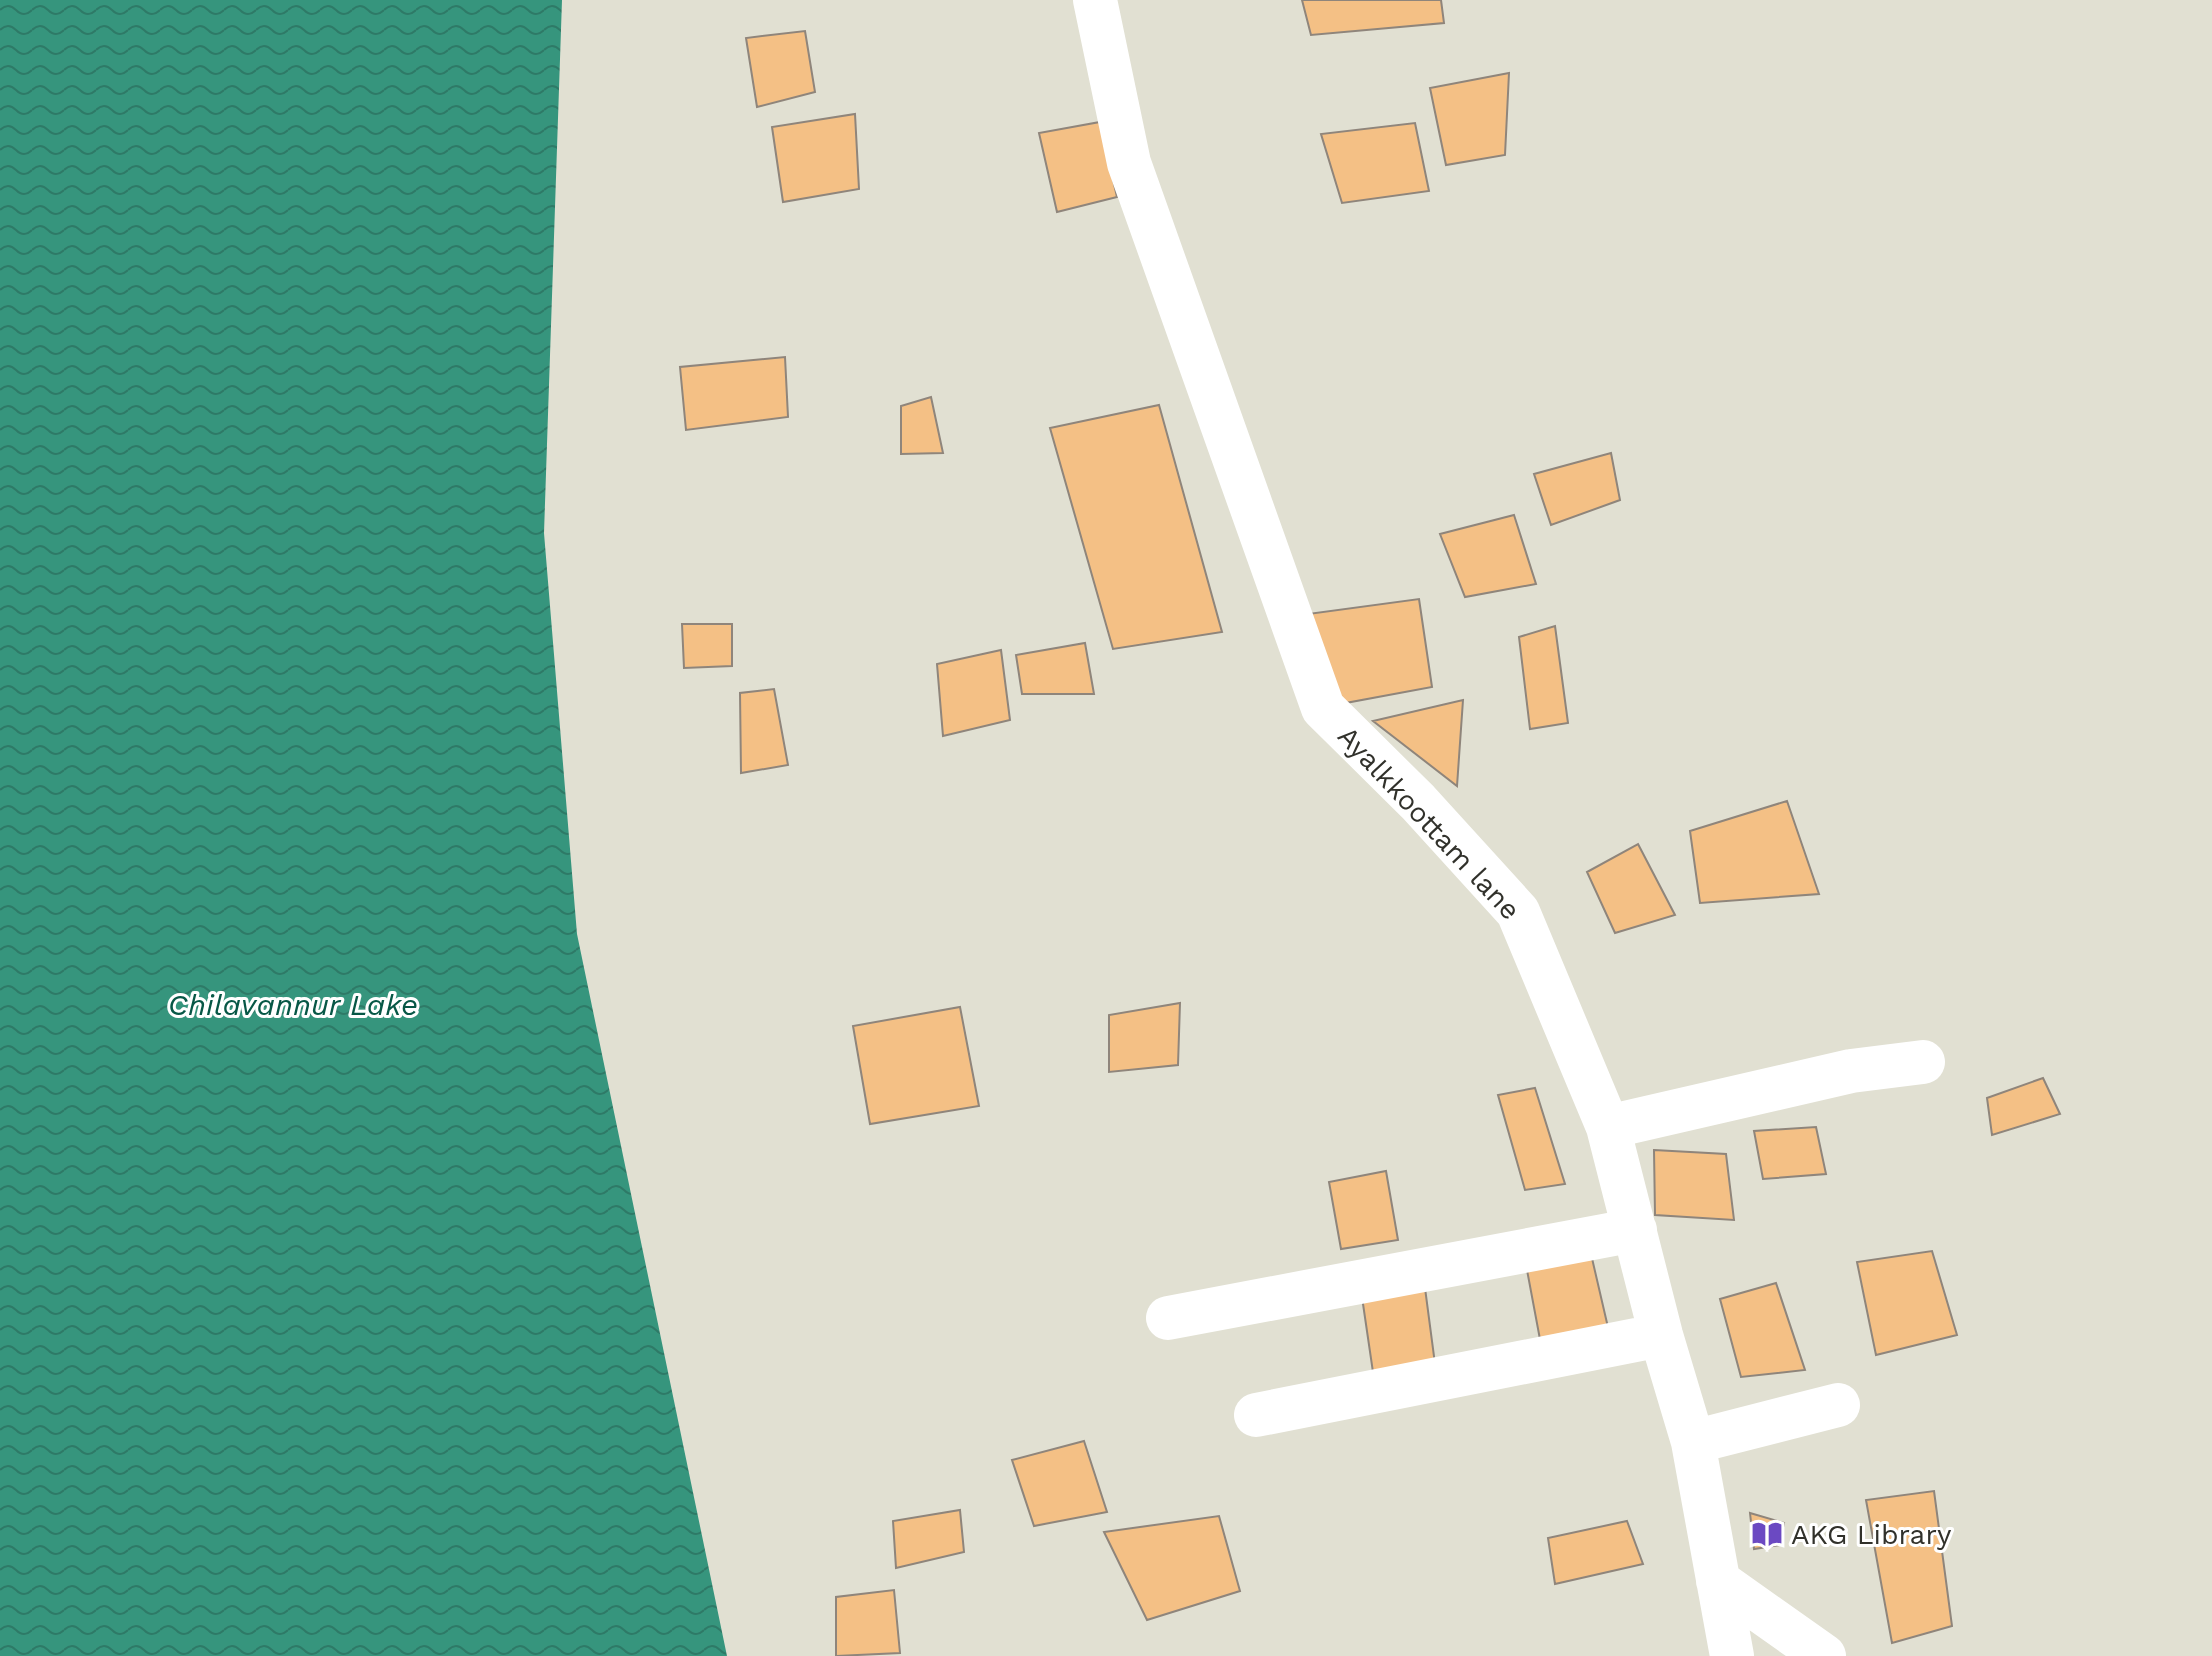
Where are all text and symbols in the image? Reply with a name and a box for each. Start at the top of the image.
street label: Ayalkkoottam lane [1331,720,1527,926]
water label: Chilavannur Lake [168,987,418,1022]
library icon: AKG Library [1750,1517,1784,1551]
place label: AKG Library [1791,1518,1952,1551]

